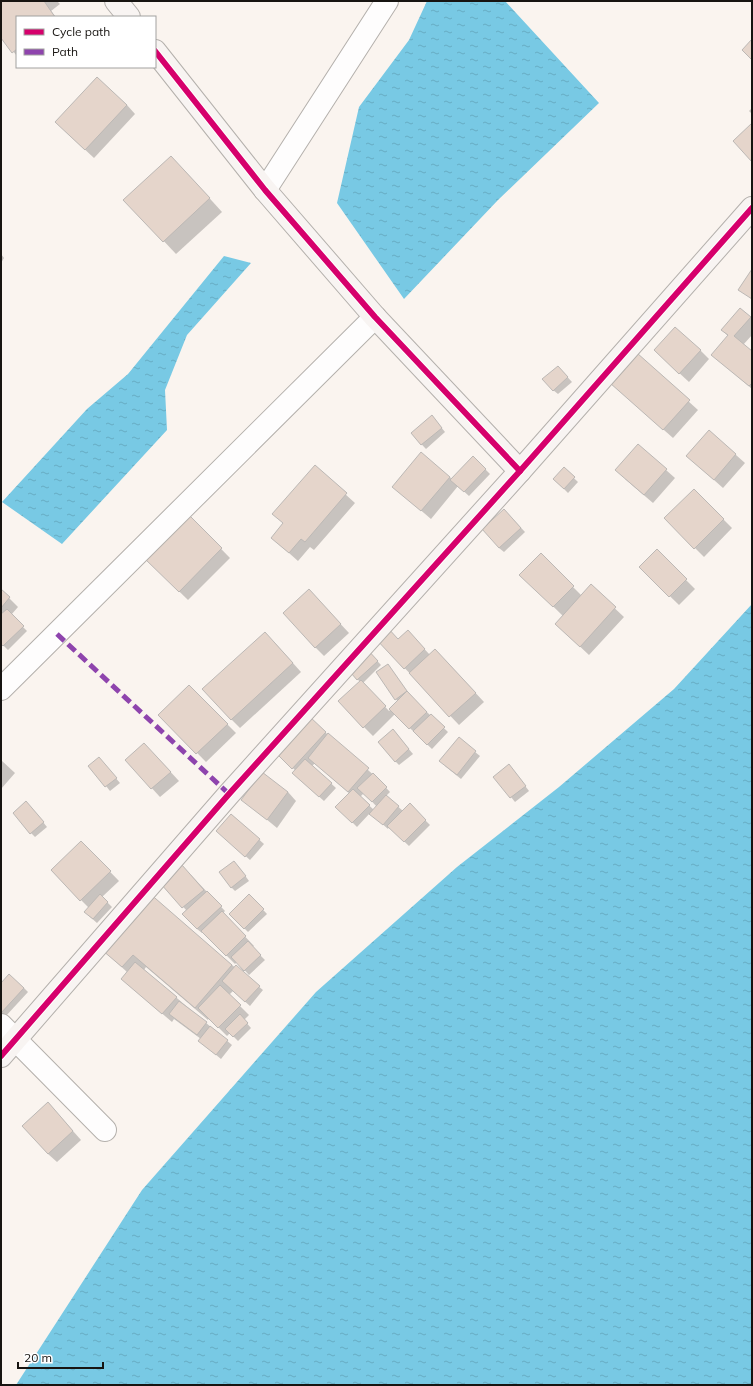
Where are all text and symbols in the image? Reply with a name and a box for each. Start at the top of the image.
legend [16,16,156,68]
text: Cycle path [52,24,110,39]
text: Path [52,44,78,59]
scale bar [18,1344,103,1370]
text: 20 m [24,1350,52,1365]

